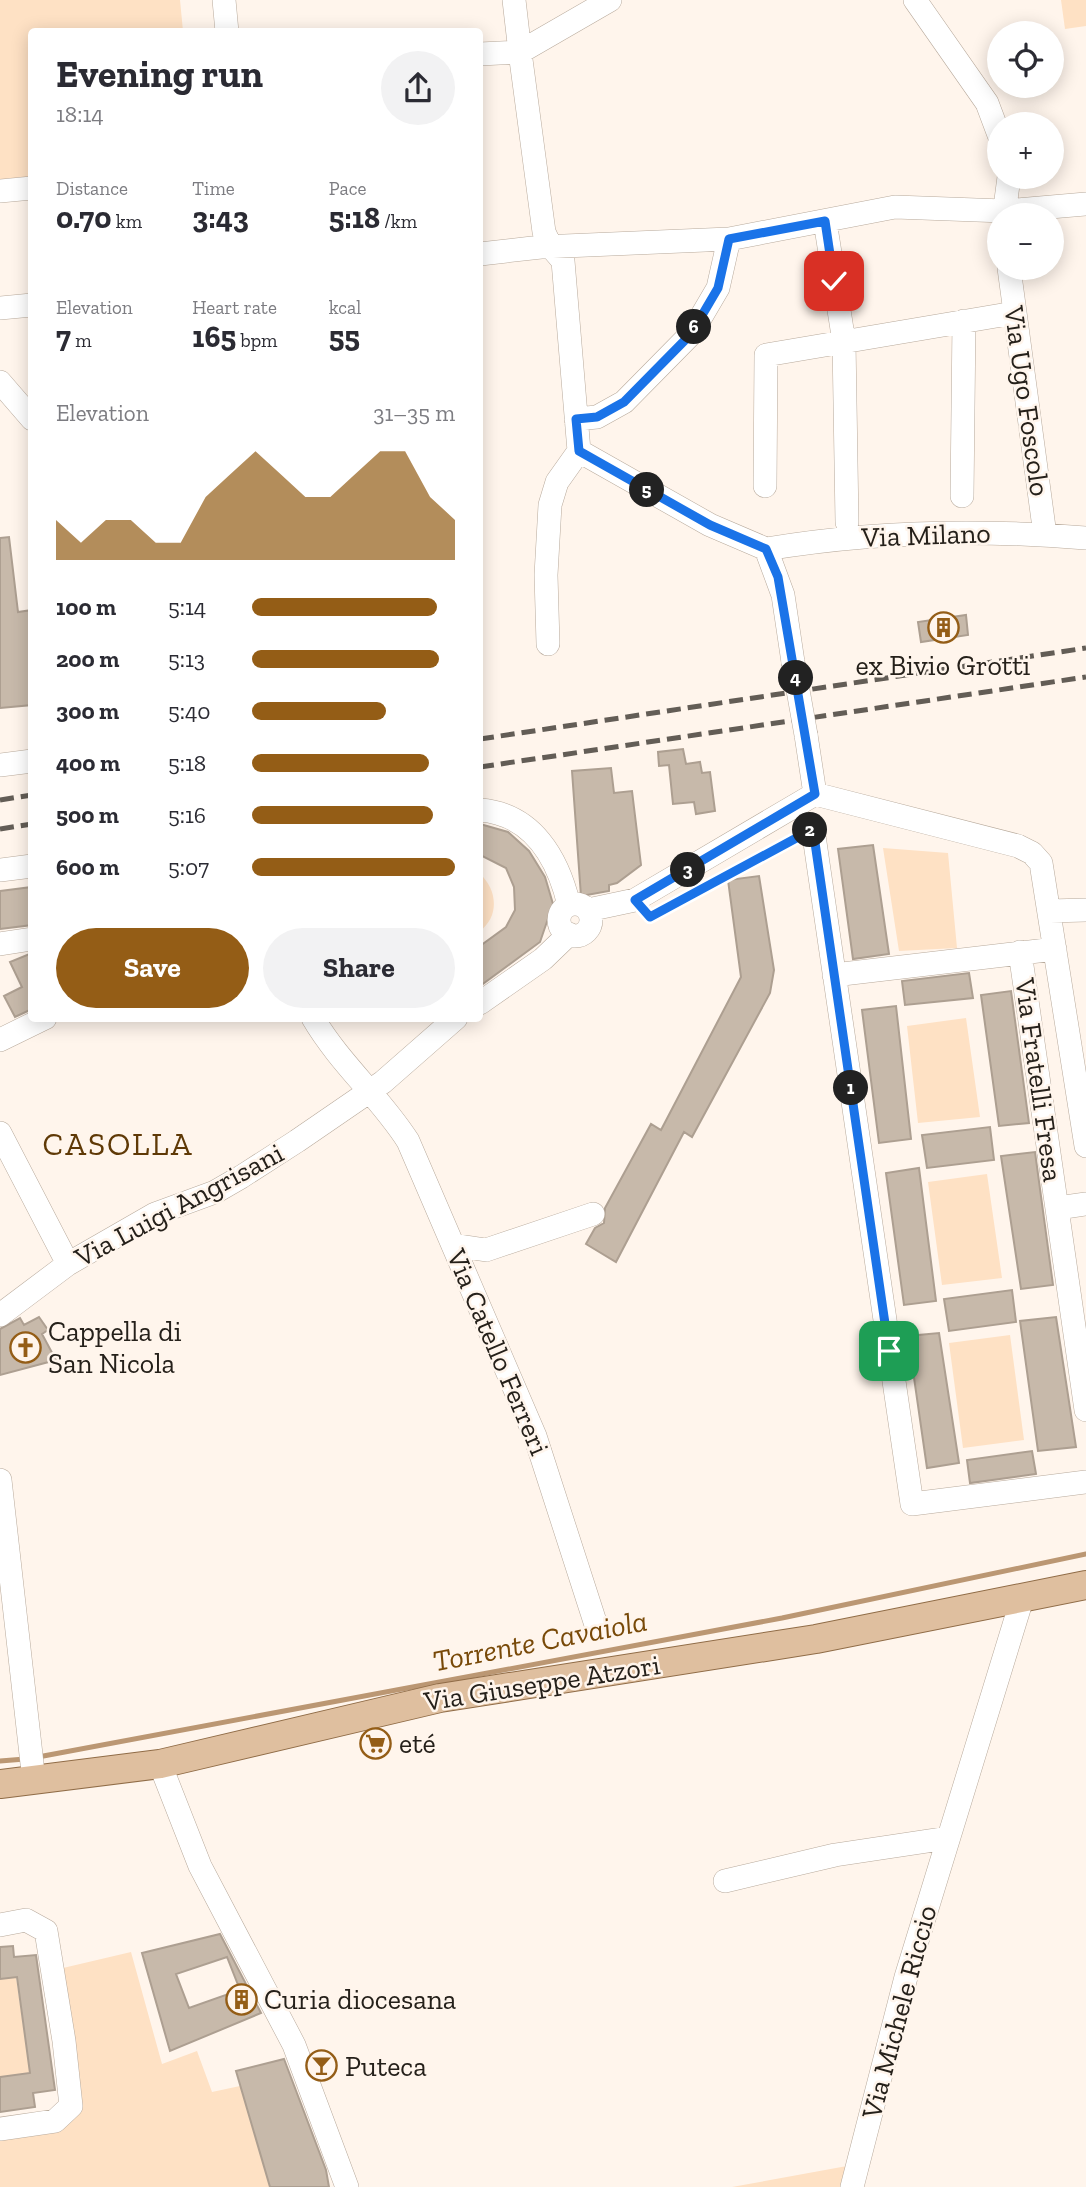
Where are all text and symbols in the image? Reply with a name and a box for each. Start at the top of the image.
map controls [987,21,1064,280]
button: locate [987,21,1064,98]
text: Evening run [56,51,263,97]
button: share [381,51,455,125]
text: 18:14 [56,100,104,128]
button: + [987,112,1064,189]
text: Distance [56,177,128,200]
text: Time [192,177,235,200]
text: Pace [329,177,366,200]
text: 0.70 [56,200,111,236]
text: 3:43 [192,200,249,236]
text: 5:18 [329,200,380,236]
button: − [987,203,1064,280]
text: km [111,210,142,233]
text: /km [380,210,417,233]
pin [804,251,864,311]
icon: check [815,262,853,300]
text: Elevation [56,296,133,319]
text: Heart rate [192,296,277,319]
text: kcal [329,296,361,319]
street label: Via Ugo Foscolo [997,303,1057,498]
pin: 6 [676,310,712,344]
text: 6 [688,315,699,338]
text: 7 [56,319,71,355]
text: 165 [192,319,236,355]
text: 55 [329,319,360,355]
text: m [71,329,92,352]
text: bpm [236,329,278,352]
text: Elevation [56,399,149,427]
text: 31–35 m [373,399,455,427]
pin: 5 [630,472,664,508]
text: 5 [642,478,651,501]
street label: Via Milano [860,516,991,554]
text: 100 m [56,593,116,621]
text: 5:14 [168,593,206,621]
building icon: ex Bivio Grotti [926,611,960,645]
text: 200 m [56,645,119,673]
text: 5:13 [168,645,205,673]
place label: ex Bivio Grotti [856,649,1031,682]
pin: 4 [778,660,814,696]
text: 4 [790,666,801,689]
text: 300 m [56,697,119,725]
text: 5:40 [168,697,211,725]
text: 400 m [56,749,120,777]
text: 5:18 [168,749,206,777]
text: 500 m [56,801,119,829]
text: 5:16 [168,801,206,829]
pin: 2 [792,812,828,848]
text: 2 [804,818,815,841]
pin: 3 [670,852,706,888]
text: 600 m [56,853,119,881]
text: 5:07 [168,853,209,881]
text: 3 [682,858,693,881]
button: Save [56,928,249,1008]
button: Share [263,928,455,1008]
street label: Via Fratelli Fresa [1008,975,1070,1184]
pin: 1 [834,1070,868,1106]
text: 1 [847,1076,854,1099]
district label: CASOLLA [43,1125,194,1163]
street label: Via Luigi Angrisani [68,1136,289,1274]
street label: Via Catello Ferreri [439,1243,556,1460]
place label: Cappella di San Nicola [48,1315,182,1380]
pin [859,1321,919,1381]
church icon: Cappella di San Nicola [8,1330,42,1364]
icon: arrive [870,1332,908,1370]
water label: Torrente Cavaiola [430,1603,650,1679]
street label: Via Giuseppe Atzori [421,1648,662,1718]
supermarket icon: eté [359,1726,393,1760]
place label: eté [399,1727,436,1760]
street label: Via Michele Riccio [854,1902,943,2123]
building icon: Curia diocesana [224,1982,258,2016]
place label: Curia diocesana [264,1983,457,2016]
bar icon: Puteca [305,2049,339,2083]
place label: Puteca [345,2050,427,2083]

